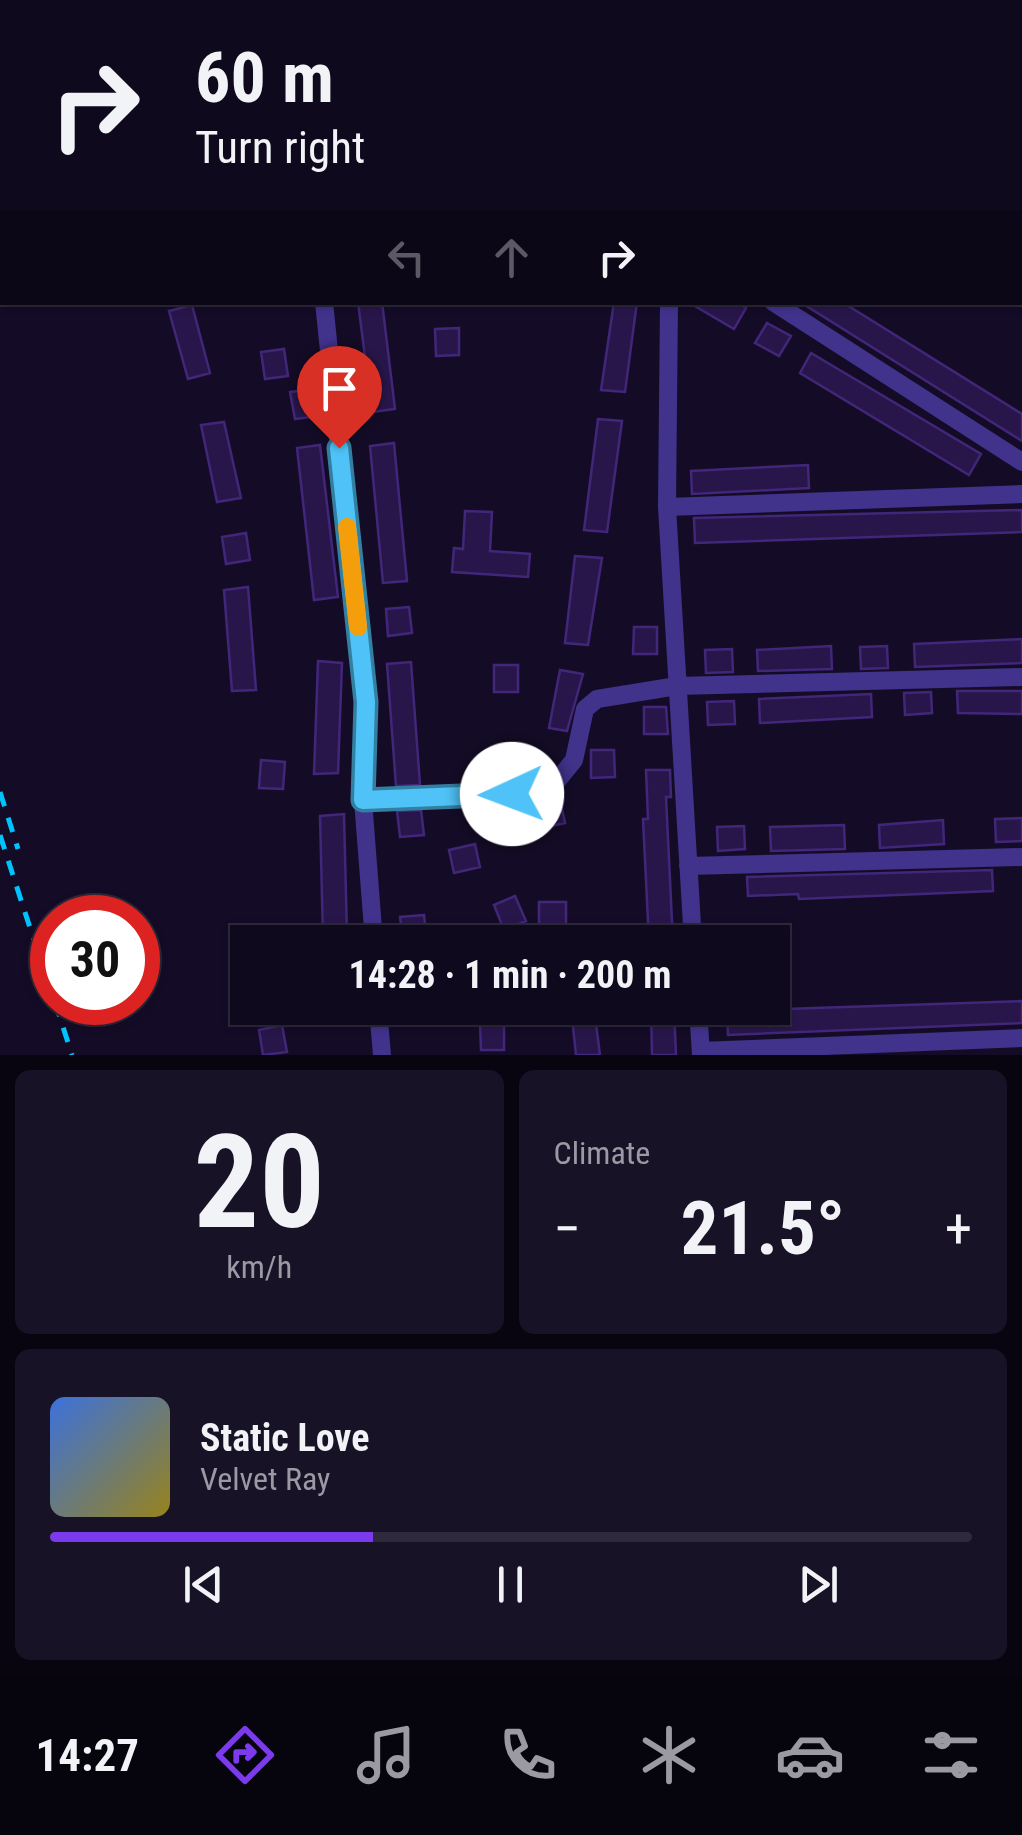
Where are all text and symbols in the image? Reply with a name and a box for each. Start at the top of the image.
text: 60 m [195,37,334,119]
icon: right [30,40,160,170]
text: Turn right [195,121,365,174]
icon: left [379,230,434,285]
icon: ahead [484,230,539,285]
icon: right [589,230,644,285]
pin [297,346,382,449]
icon: arrive [312,361,367,416]
position arrow [460,742,564,846]
speed limit sign: 30 [30,895,160,1025]
text: 14:28 · 1 min · 200 m [349,953,671,997]
text: 20 [194,1106,325,1259]
text: Climate [554,1134,650,1172]
text: 21.5° [681,1184,845,1272]
text: − [554,1197,581,1261]
text: + [945,1197,972,1261]
text: km/h [226,1248,292,1286]
text: Static Love [200,1416,369,1460]
text: Velvet Ray [200,1460,330,1498]
icon: previous [176,1557,231,1612]
icon: pause [483,1557,538,1612]
icon: next [791,1557,846,1612]
icon: directions [210,1720,280,1790]
icon: music [351,1720,421,1790]
icon: phone [493,1720,563,1790]
icon: climate [634,1720,704,1790]
icon: car [775,1720,845,1790]
icon: filters [916,1720,986,1790]
text: 14:27 [36,1729,139,1782]

